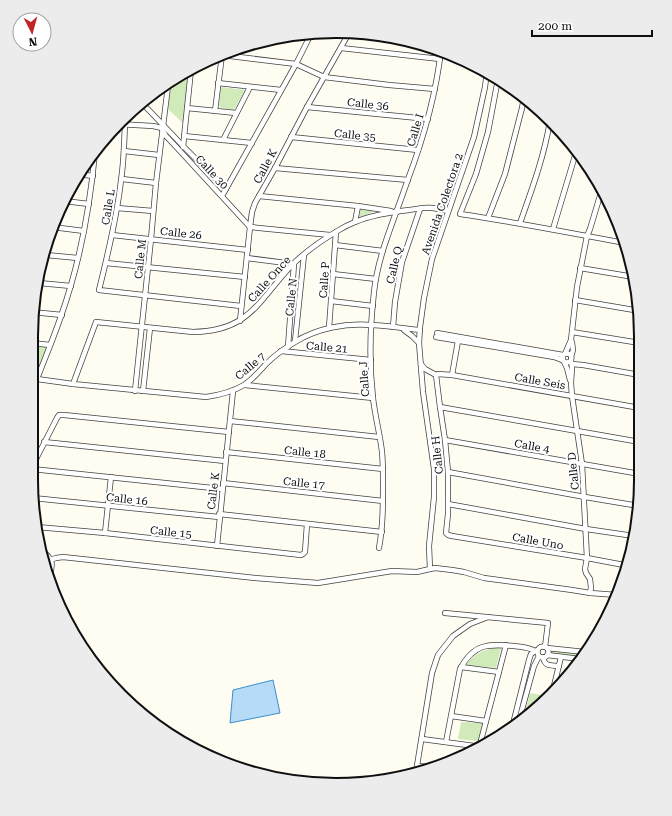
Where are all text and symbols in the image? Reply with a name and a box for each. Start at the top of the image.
north arrow [12,12,52,52]
scale bar [532,12,652,38]
text: 200 m [538,19,572,33]
text: N [28,35,38,48]
street label: Calle 36 [346,96,389,113]
street label: Calle I [404,112,427,148]
street label: Calle 35 [333,127,376,144]
street label: Calle K [251,147,280,186]
street label: Avenida Colectora 2 [419,152,466,257]
street label: Calle 30 [193,153,231,192]
street label: Calle L [99,188,118,226]
street label: Calle 26 [159,225,202,242]
street label: Calle M [132,239,149,280]
street label: Calle Q [384,245,405,285]
street label: Calle Once [245,254,293,305]
street label: Calle P [317,261,332,299]
street label: Calle N [283,277,300,317]
street label: Calle 21 [306,339,348,356]
street label: Calle 7 [232,350,268,383]
street label: Calle J [357,361,372,397]
street label: Calle Seis [514,371,566,392]
street label: Calle H [429,435,446,475]
street label: Calle 4 [513,437,551,456]
street label: Calle 18 [283,444,326,461]
street label: Calle D [565,451,582,491]
street label: Calle K [205,472,222,510]
street label: Calle 17 [282,475,325,492]
street label: Calle 16 [105,491,148,508]
street label: Calle 15 [149,524,192,541]
street label: Calle Uno [511,531,565,552]

